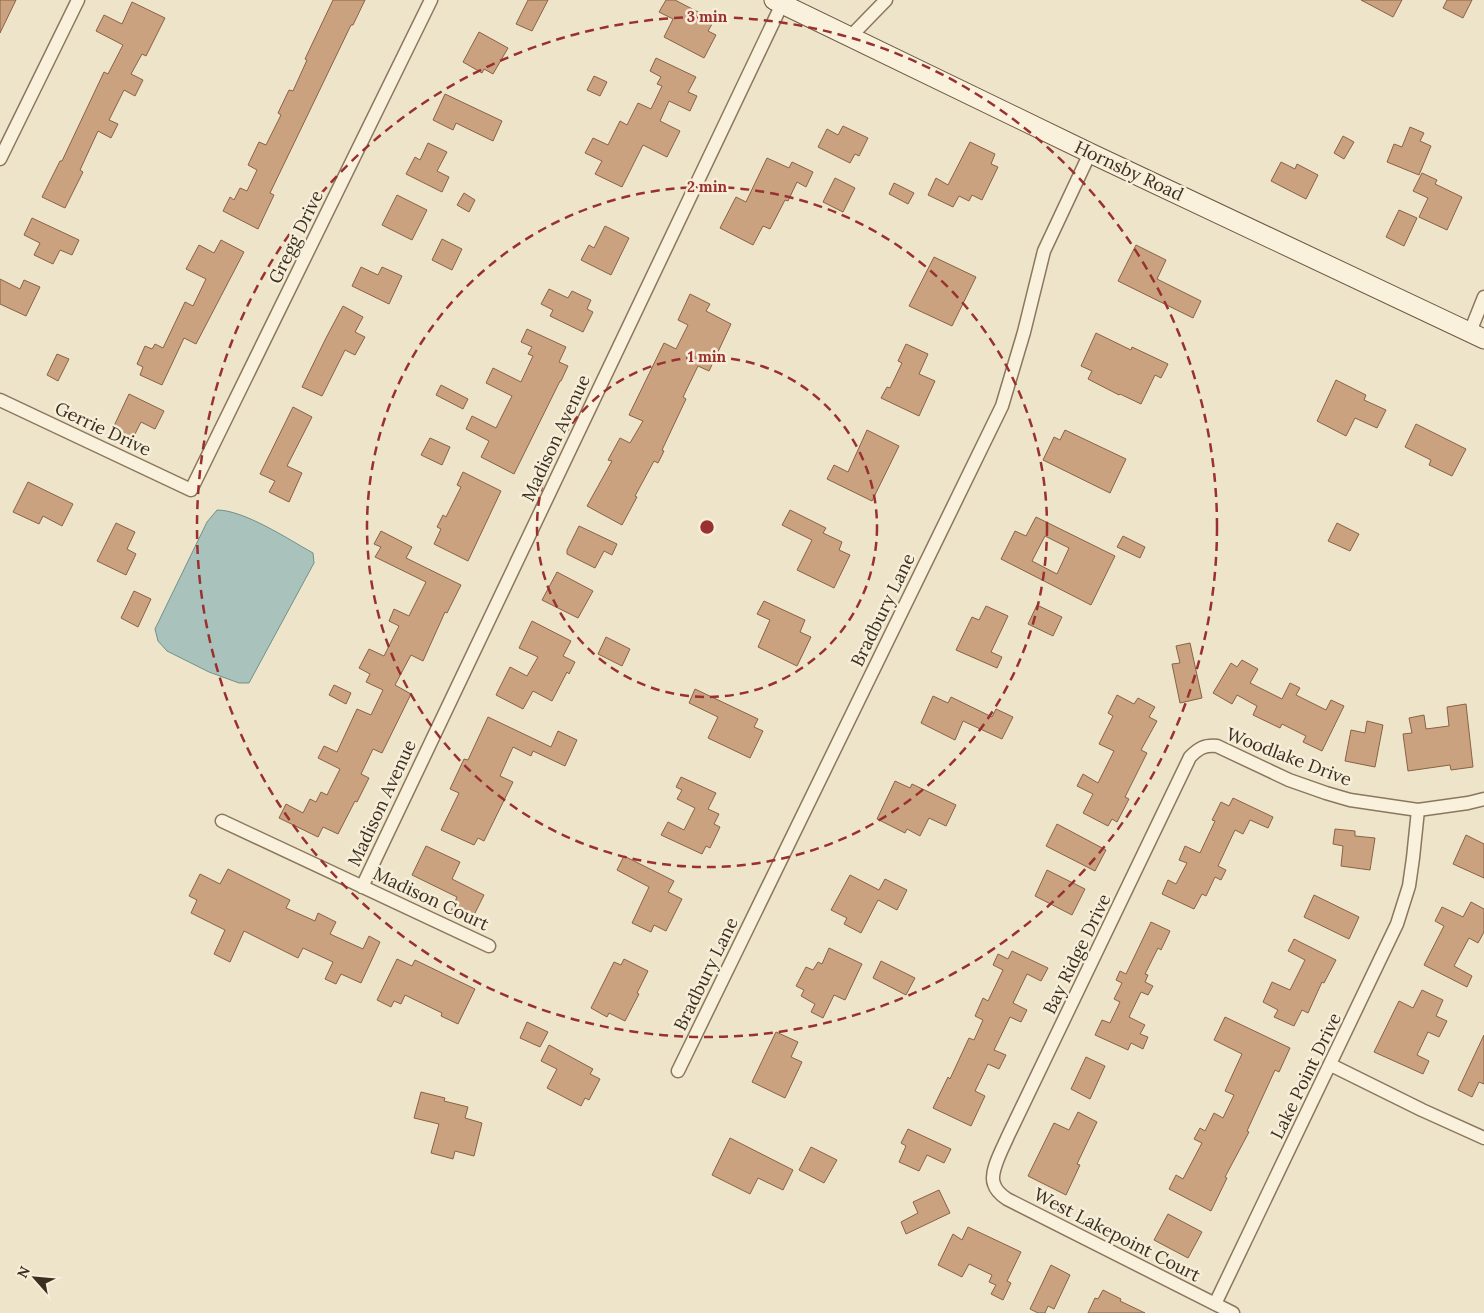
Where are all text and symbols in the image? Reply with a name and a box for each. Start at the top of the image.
text: 3 min [687,7,728,26]
street label: Hornsby Road [1071,135,1188,206]
text: 2 min [687,177,728,196]
street label: Gregg Drive [263,186,328,287]
text: 1 min [688,347,727,366]
street label: Madison Avenue [516,371,595,505]
street label: Gerrie Drive [51,396,155,461]
centre of rings [698,518,716,536]
street label: Bradbury Lane [845,549,920,670]
street label: Woodlake Drive [1223,722,1355,791]
street label: Madison Avenue [342,736,421,870]
street label: Madison Court [370,862,493,935]
street label: Bay Ridge Drive [1037,890,1116,1018]
street label: Bradbury Lane [668,913,743,1034]
street label: Lake Point Drive [1265,1009,1346,1143]
street label: West Lakepoint Court [1030,1183,1204,1287]
north arrow [10,1253,60,1303]
text: N [13,1263,34,1281]

